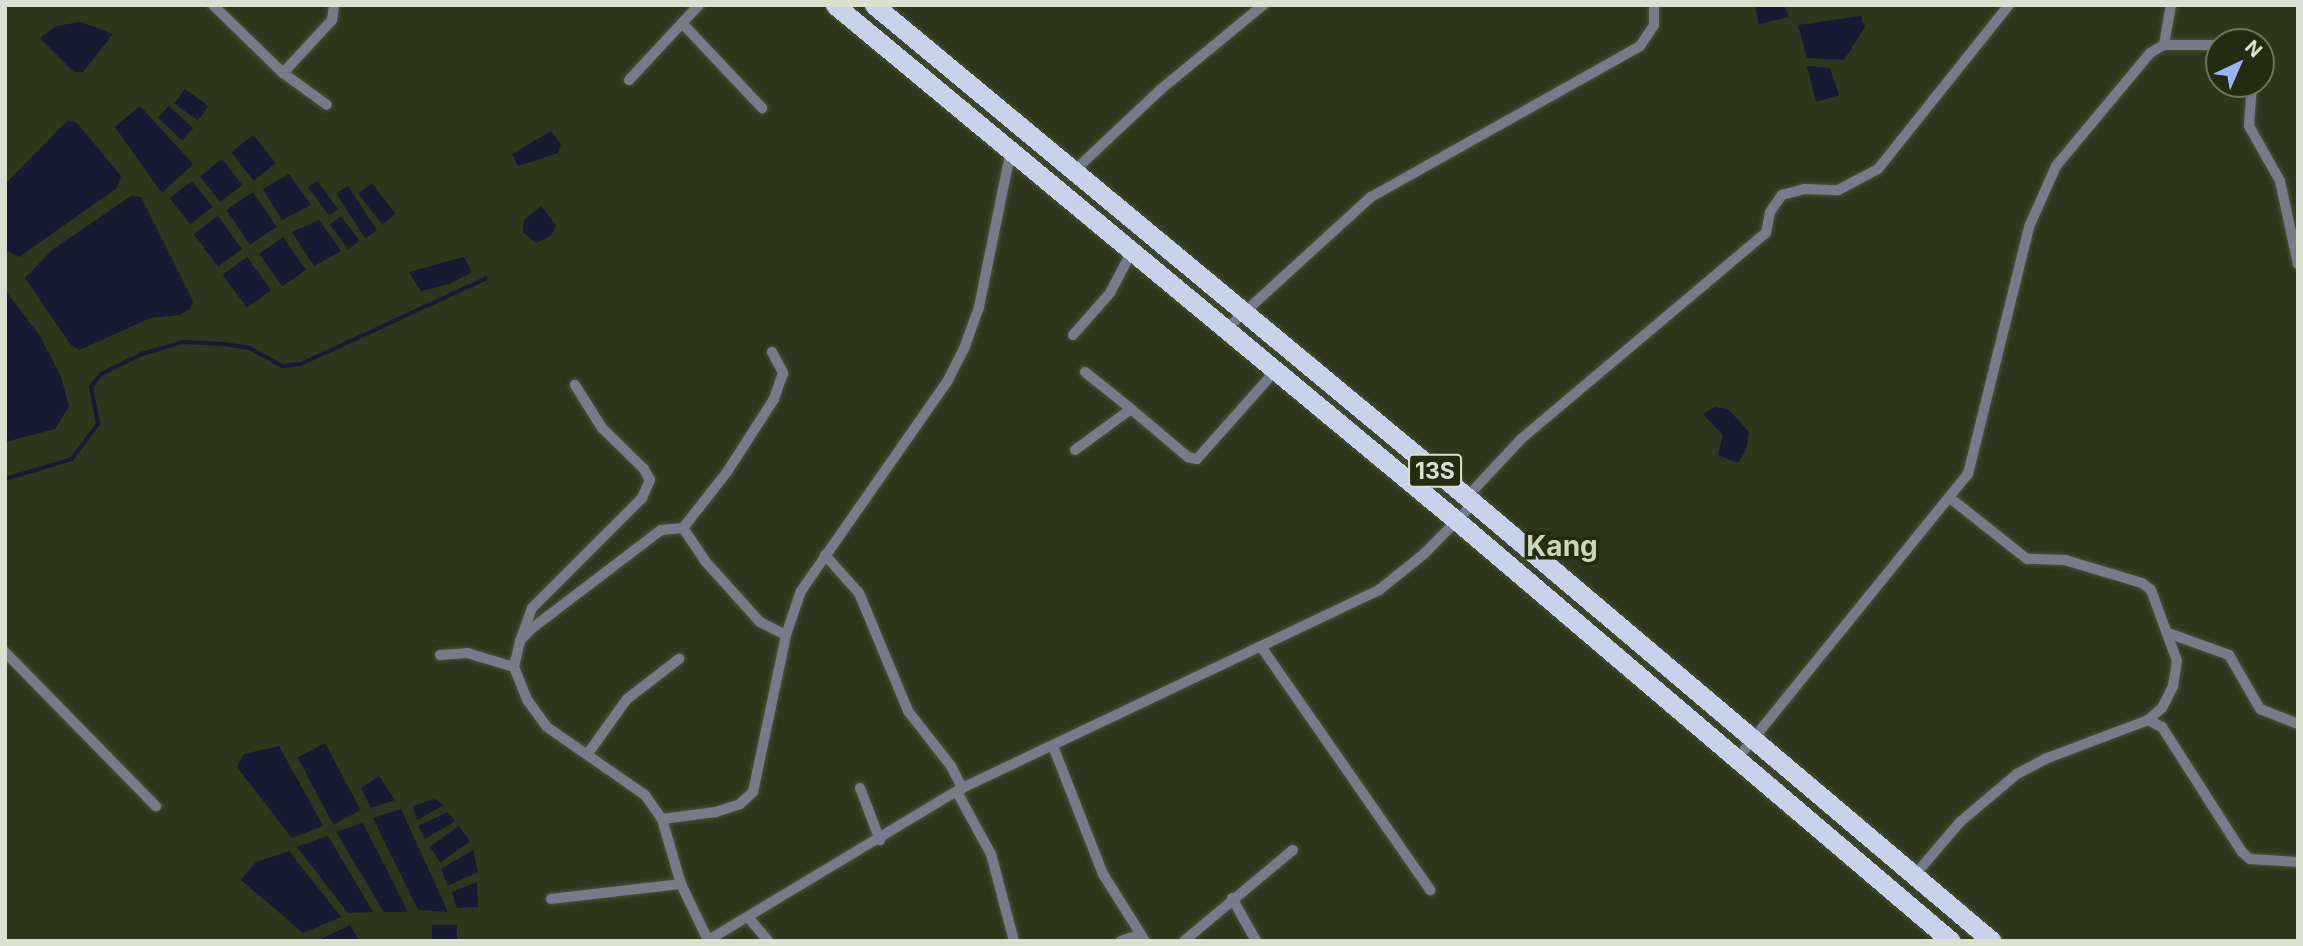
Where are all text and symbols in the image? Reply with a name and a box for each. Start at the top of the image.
north arrow [2205,28,2275,98]
text: N [2240,36,2267,62]
road number: 13S [1407,452,1463,491]
district label: Kang [1526,529,1598,563]

